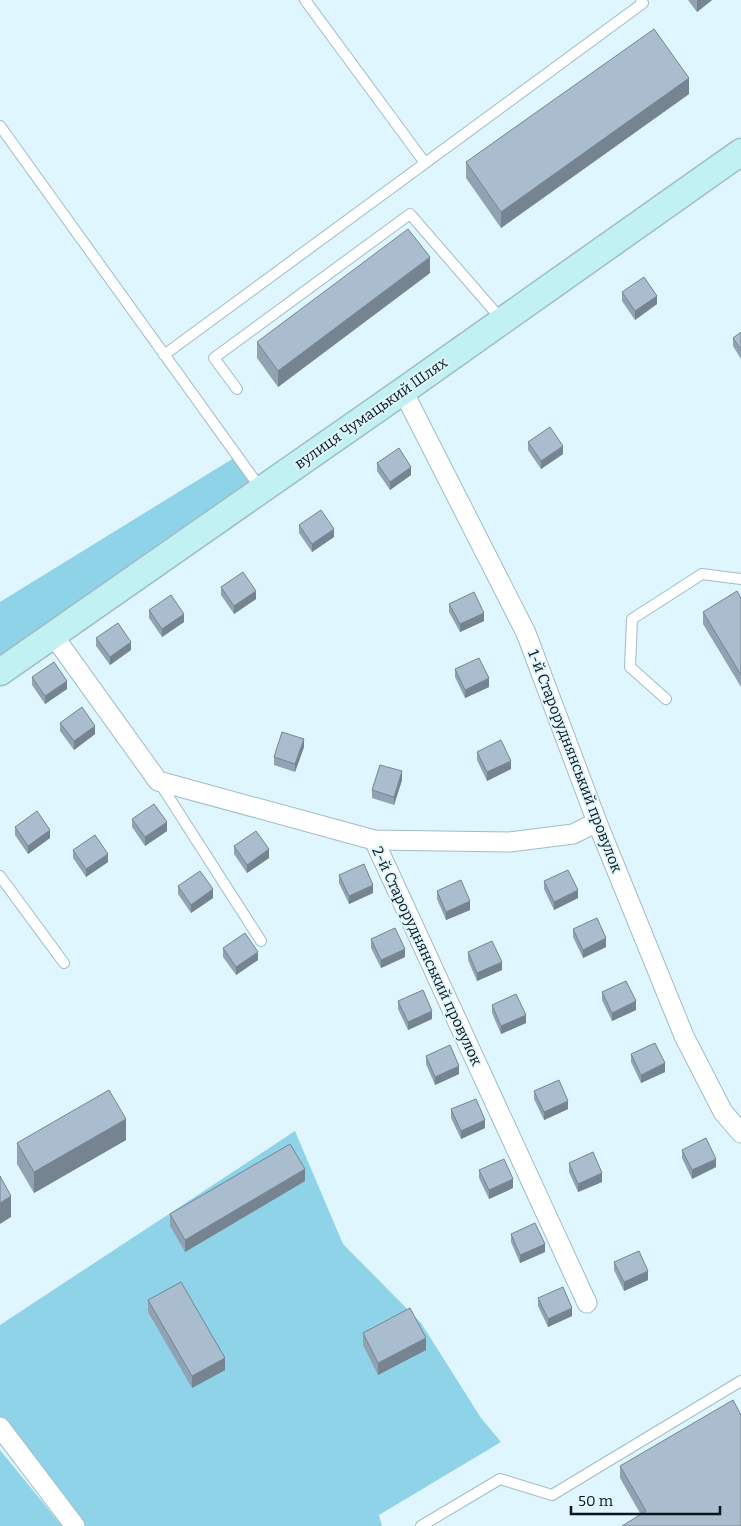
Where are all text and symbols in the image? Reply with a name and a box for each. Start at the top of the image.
street label: вулиця Чумацький Шлях [291,353,451,473]
street label: 1-й Староруднянський провулок [524,647,626,875]
street label: 2-й Староруднянський провулок [368,844,486,1069]
scale bar [571,1484,720,1516]
text: 50 m [578,1492,614,1510]

